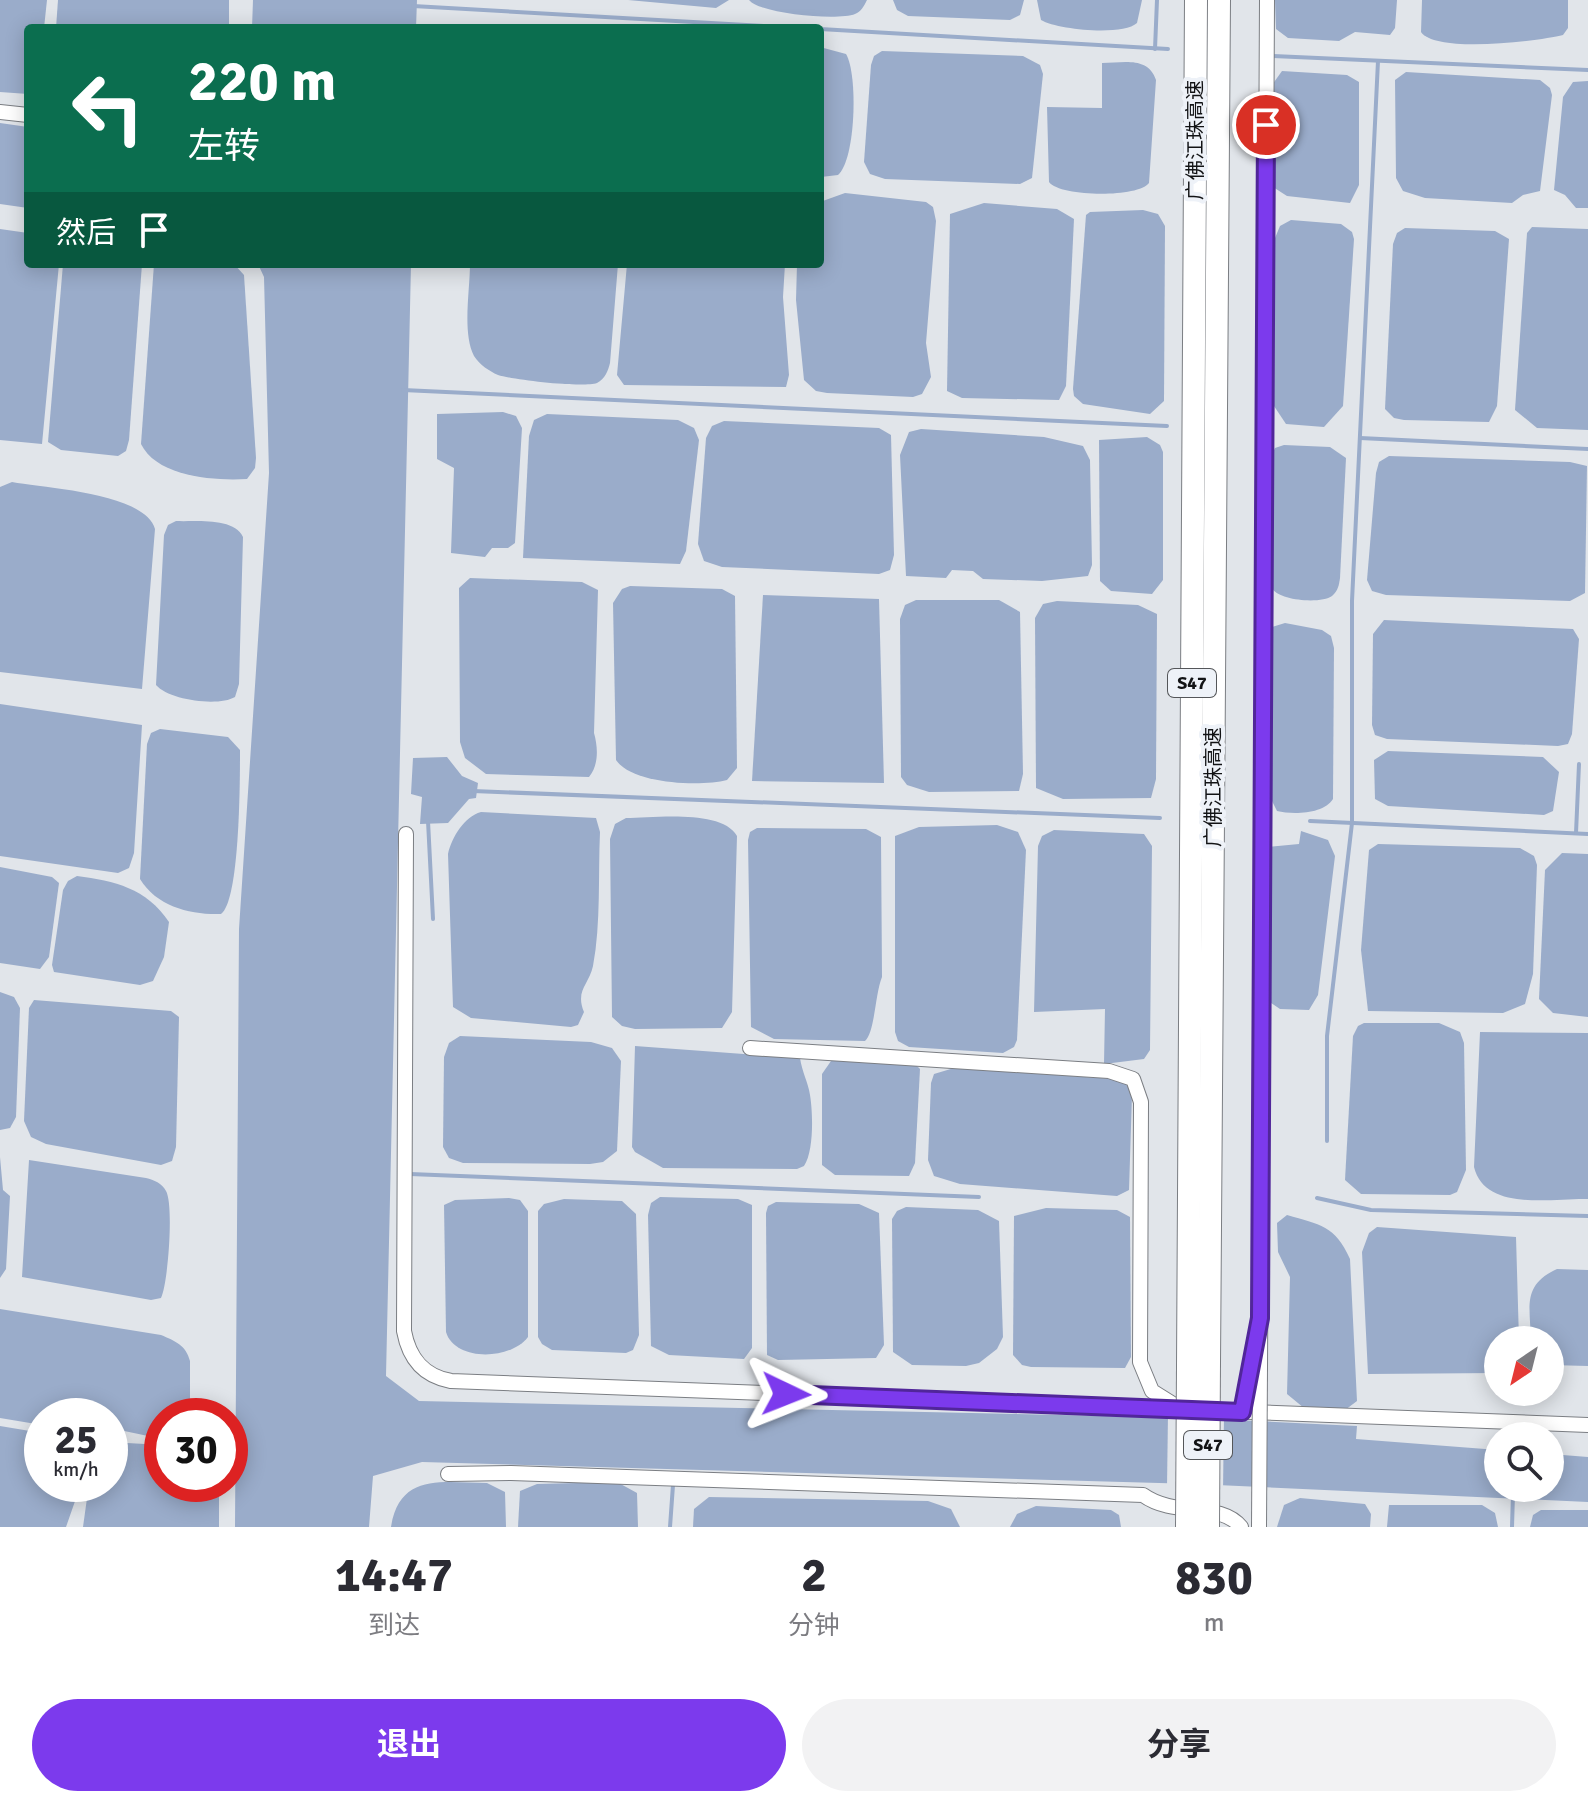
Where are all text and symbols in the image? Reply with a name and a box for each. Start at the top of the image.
text: 220 m [188,47,336,116]
icon: left [56,56,160,160]
street label: 广佛江珠高速 [1183,80,1208,200]
pin [1232,91,1300,159]
icon: arrive [1244,103,1288,147]
text: 左转 [188,124,260,169]
icon: arrive [132,208,176,252]
text: 然后 [56,215,116,252]
road number: S47 [1168,669,1216,697]
street label: 广佛江珠高速 [1201,727,1226,847]
north arrow [1484,1326,1564,1406]
map controls [1484,1326,1564,1502]
position arrow [744,1352,828,1436]
speed limit sign: 30 [144,1398,248,1502]
text: 25 [54,1415,98,1465]
button: search [1484,1422,1564,1502]
road number: S47 [1184,1431,1232,1459]
text: km/h [53,1457,99,1482]
text: 14:47 [335,1546,453,1605]
text: 2 [801,1546,827,1605]
text: 830 [1175,1549,1253,1608]
text: m [1204,1607,1224,1639]
text: 到达 [368,1610,420,1642]
text: 分钟 [788,1610,840,1642]
button: 退出 [32,1699,786,1791]
button: 分享 [802,1699,1556,1791]

